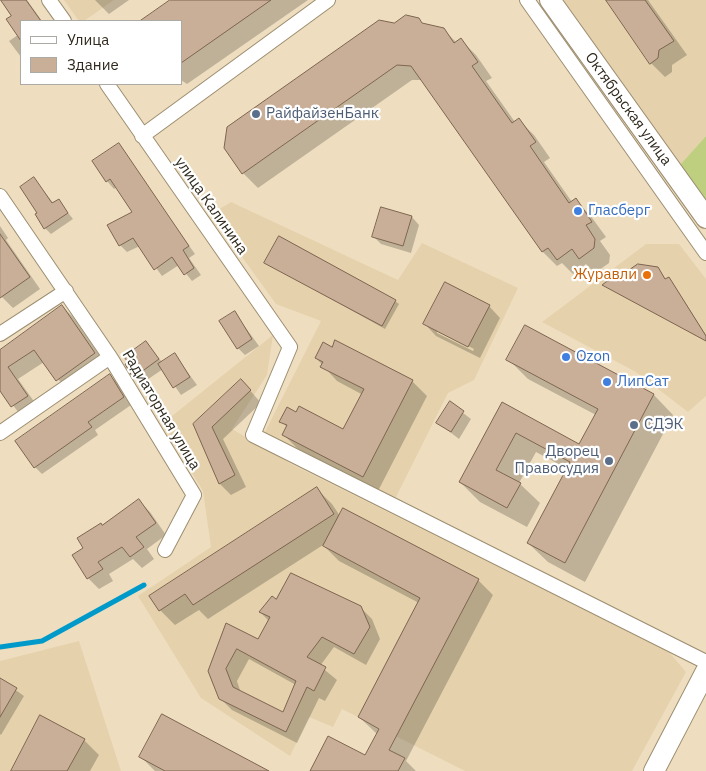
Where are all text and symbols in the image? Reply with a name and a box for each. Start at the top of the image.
legend [20,20,182,85]
text: Улица [67,30,109,49]
street label: Октябрьская улица [581,49,675,169]
text: Здание [67,55,119,74]
place label: РайфайзенБанк [266,105,379,123]
marker: РайфайзенБанк [250,108,262,120]
street label: улица Калинина [171,154,251,258]
place label: Гласберг [588,202,650,220]
marker: Гласберг [572,205,584,217]
place label: Журавли [573,266,637,284]
marker: Журавли [641,269,653,281]
street label: Радиаторная улица [118,347,204,473]
place label: Ozon [576,348,610,366]
marker: Ozon [560,351,572,363]
place label: ЛипСат [617,373,669,391]
marker: ЛипСат [601,376,613,388]
place label: СДЭК [644,416,684,434]
marker: СДЭК [628,419,640,431]
place label: Дворец Правосудия [515,443,599,478]
marker: Дворец Правосудия [603,455,615,467]

